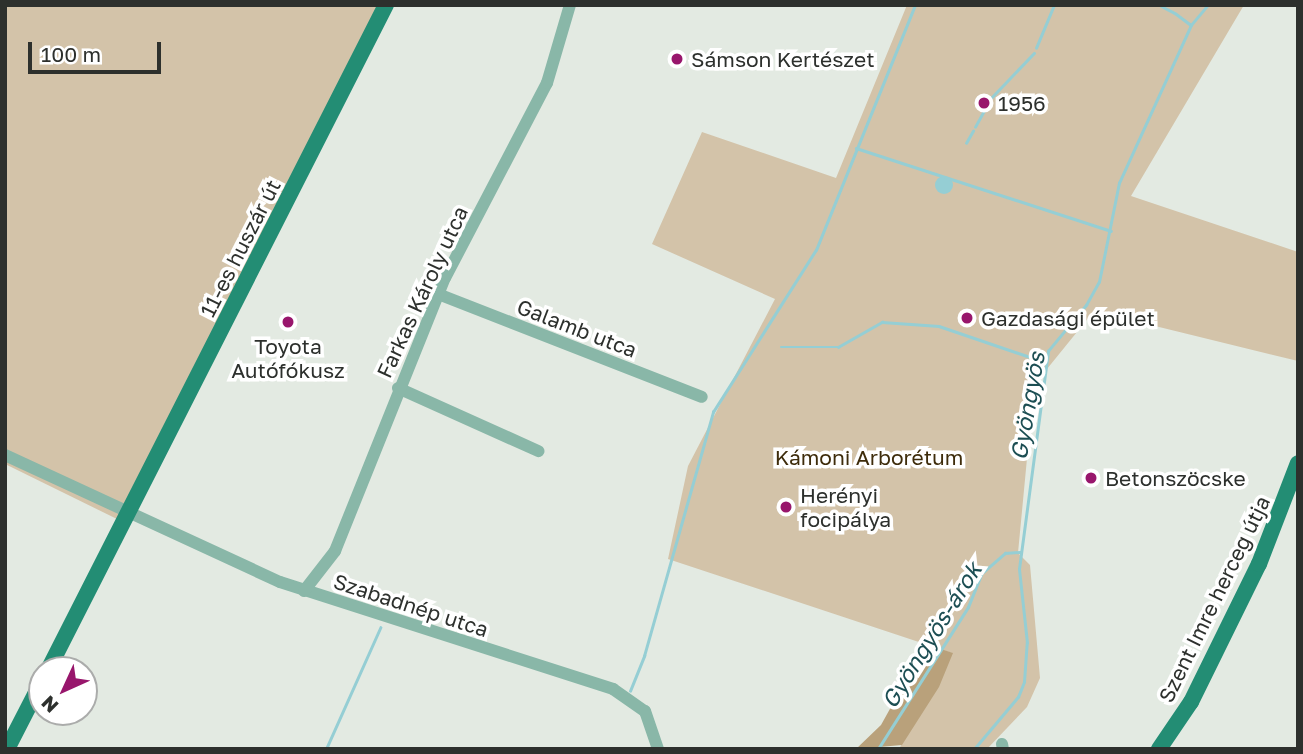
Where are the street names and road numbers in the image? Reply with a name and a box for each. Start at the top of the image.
street label: 11-es huszár út [195,175,285,321]
street label: Farkas Károly utca [371,202,473,382]
street label: Galamb utca [513,294,641,362]
street label: Szent Imre herceg útja [1153,492,1275,706]
street label: Szabadnép utca [330,568,492,642]

